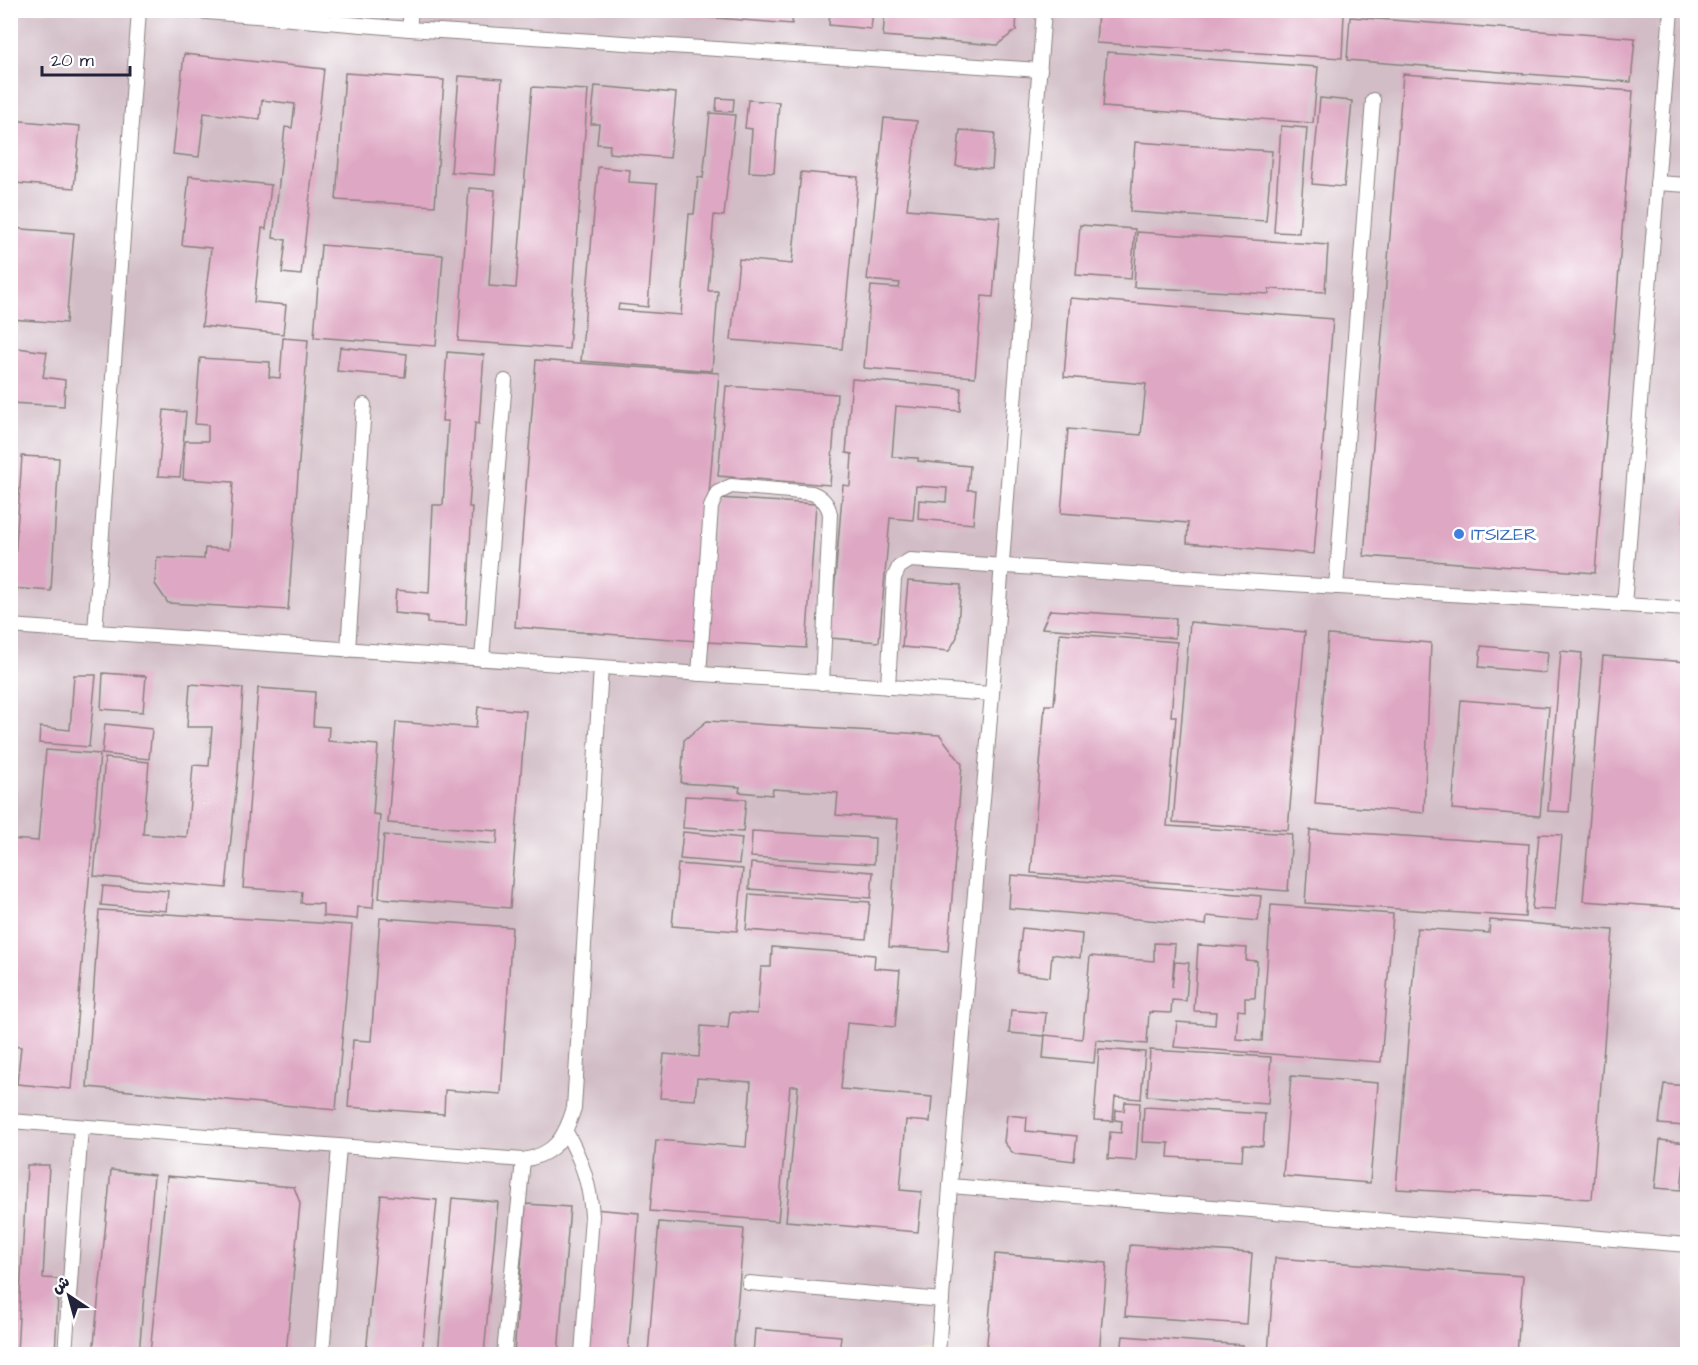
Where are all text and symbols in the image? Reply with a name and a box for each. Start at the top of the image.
scale bar [42,39,130,77]
text: 20 m [51,48,94,73]
place label: ITSIZER [1471,522,1537,547]
marker: ITSIZER [1452,527,1466,541]
north arrow [39,1266,99,1326]
text: ش [47,1271,74,1299]

